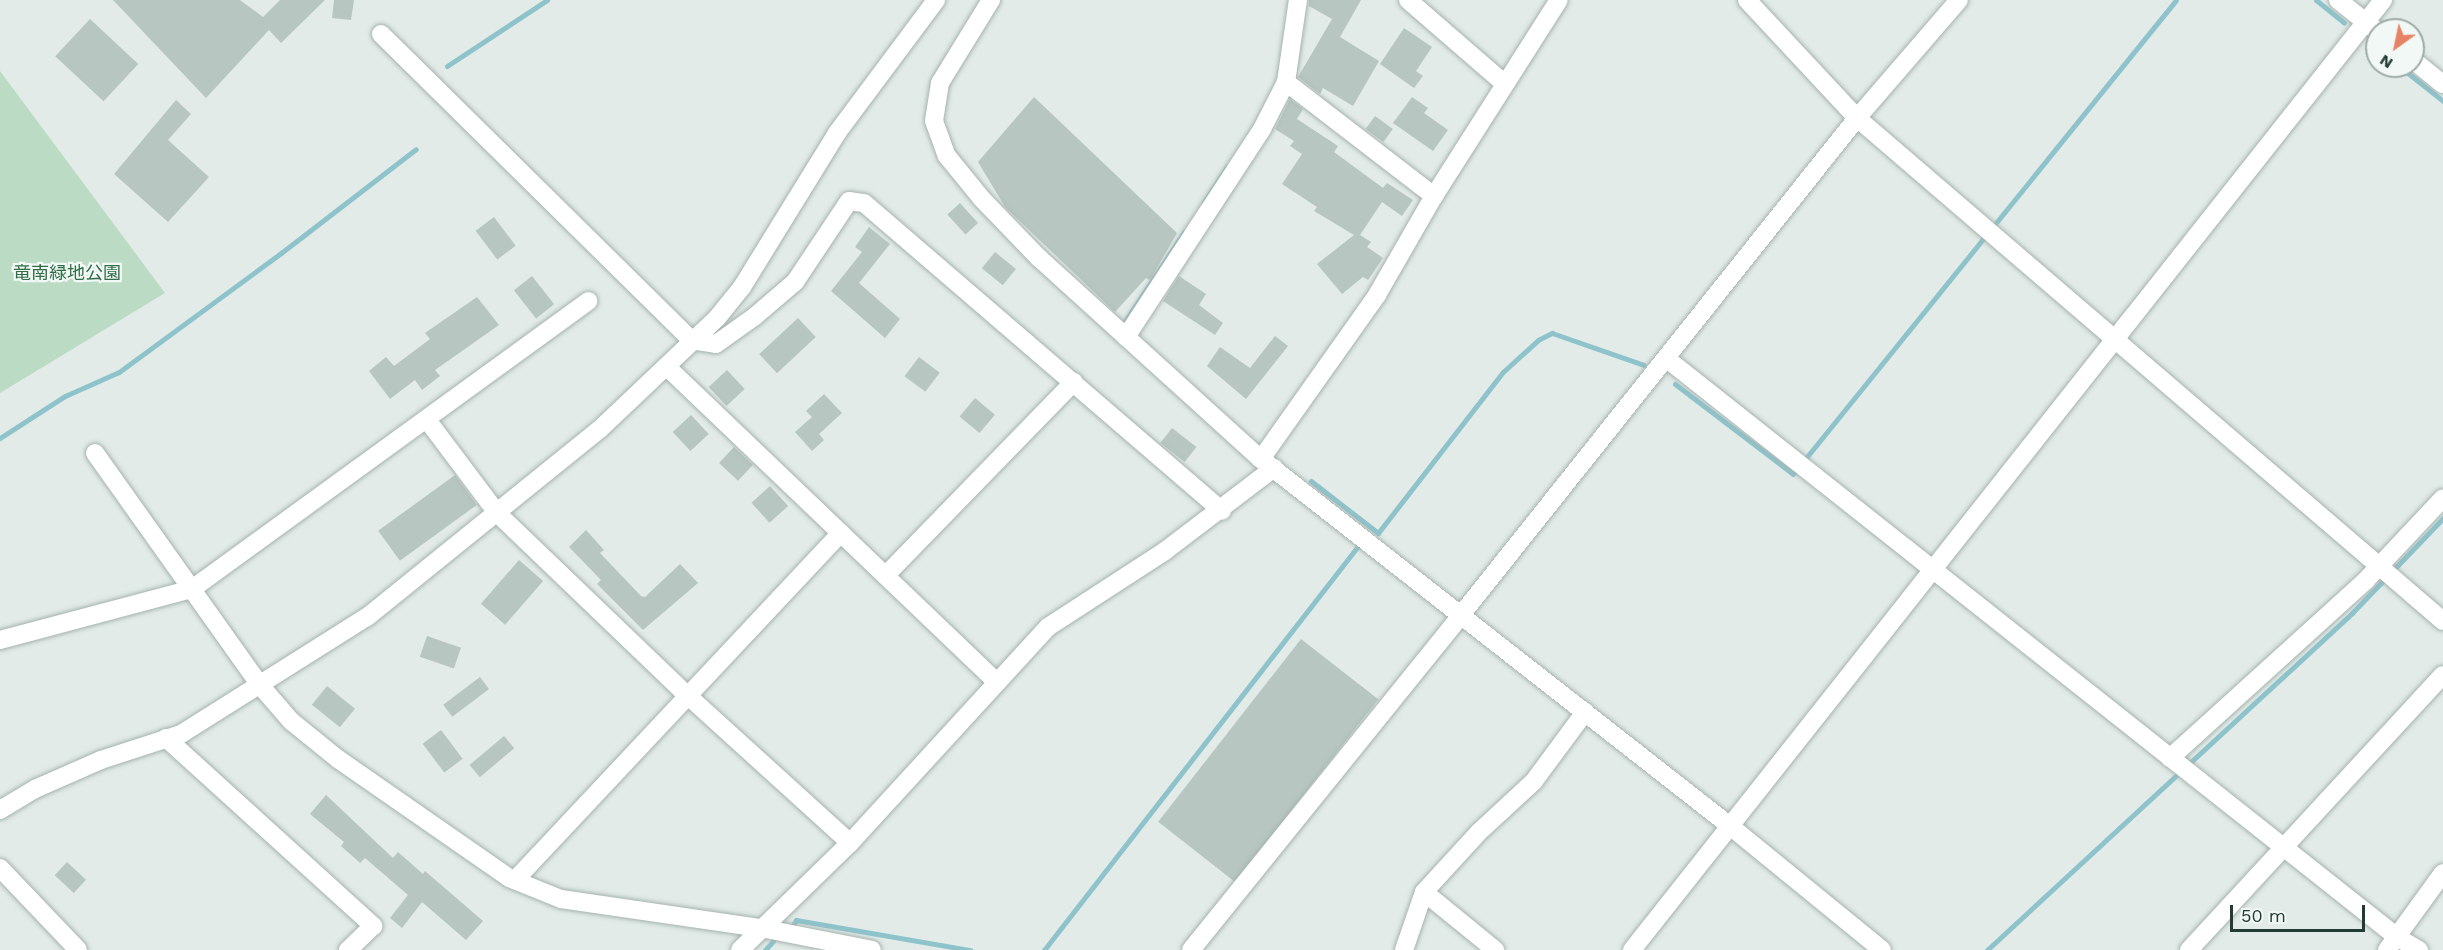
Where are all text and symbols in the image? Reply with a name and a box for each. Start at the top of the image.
north arrow [2365,18,2425,78]
text: N [2376,51,2396,73]
park label: 竜南緑地公園 [13,262,121,284]
scale bar [2233,893,2368,931]
text: 50 m [2241,905,2286,926]

